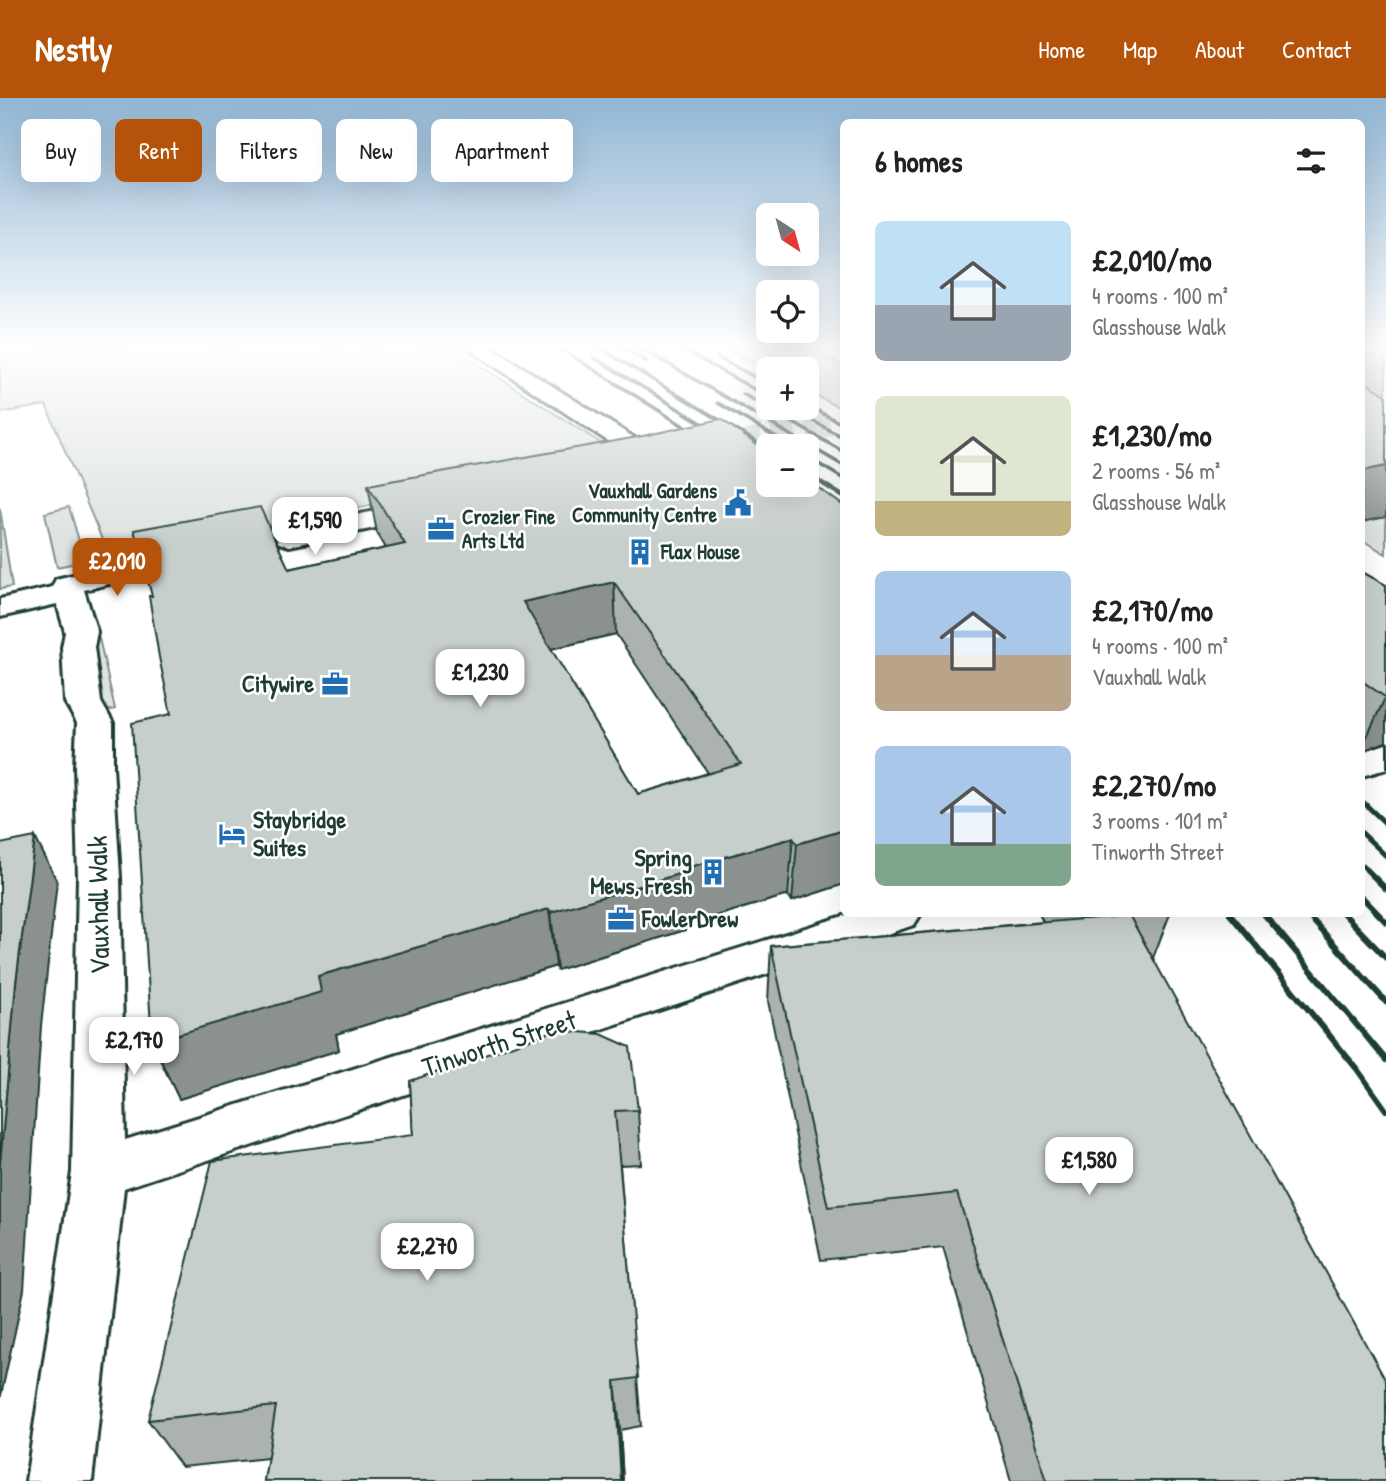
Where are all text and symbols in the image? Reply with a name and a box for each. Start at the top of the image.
text: Nestly [35,27,112,71]
text: Home [1038,33,1085,65]
text: Map [1123,33,1157,65]
text: About [1195,33,1244,65]
text: Contact [1282,33,1351,65]
chip: Buy [21,119,101,182]
chip: Rent [115,119,202,182]
chip: Filters [216,119,322,182]
chip: New [336,119,417,182]
chip: Apartment [431,119,573,182]
text: 6 homes [875,141,962,181]
icon: filters [1292,142,1330,180]
north arrow [756,203,819,266]
map controls [756,203,819,497]
text: £2,010/mo [1092,240,1212,280]
icon: home [931,249,1015,333]
button: locate [756,280,819,343]
text: 4 rooms · 100 m² [1092,280,1228,311]
text: Glasshouse Walk [1092,311,1226,342]
button: + [756,357,819,420]
text: £1,230/mo [1092,415,1212,455]
icon: home [931,424,1015,508]
button: − [756,434,819,497]
text: 2 rooms · 56 m² [1092,455,1220,486]
place label: Vauxhall Gardens Community Centre [572,476,718,530]
text: Glasshouse Walk [1092,486,1226,517]
public building icon: Vauxhall Gardens Community Centre [723,488,753,518]
pin: £1,590 [258,498,372,557]
place label: Crozier Fine Arts Ltd [462,502,556,555]
text: £1,590 [288,504,342,535]
office icon: Crozier Fine Arts Ltd [426,514,456,544]
building icon: Flax House [625,537,655,567]
place label: Flax House [660,537,741,566]
pin: £2,010 [60,538,174,598]
text: £2,010 [88,545,146,576]
text: £2,170/mo [1092,590,1213,630]
icon: home [931,599,1015,683]
text: 4 rooms · 100 m² [1092,630,1228,661]
pin: £1,230 [423,650,537,709]
text: £1,230 [451,656,509,687]
text: Vauxhall Walk [1092,661,1206,692]
place label: Citywire [242,667,314,700]
office icon: Citywire [320,669,350,699]
text: £2,270/mo [1092,765,1216,805]
icon: home [931,774,1015,858]
place label: Staybridge Suites [253,803,346,863]
text: 3 rooms · 101 m² [1092,805,1228,836]
hotel icon: Staybridge Suites [217,819,247,849]
street label: Vauxhall Walk [78,835,118,975]
text: Tinworth Street [1092,836,1224,867]
place label: Spring Mews, Fresh [590,841,692,901]
building icon: Spring Mews, Fresh [698,857,728,887]
place label: FowlerDrew [641,902,738,934]
office icon: FowlerDrew [606,904,636,934]
street label: Tinworth Street [417,1000,581,1086]
pin: £2,170 [77,1018,191,1077]
text: £2,170 [105,1024,163,1055]
pin: £1,580 [1032,1138,1146,1197]
text: £1,580 [1061,1144,1117,1175]
pin: £2,270 [370,1224,484,1283]
text: £2,270 [397,1230,457,1261]

